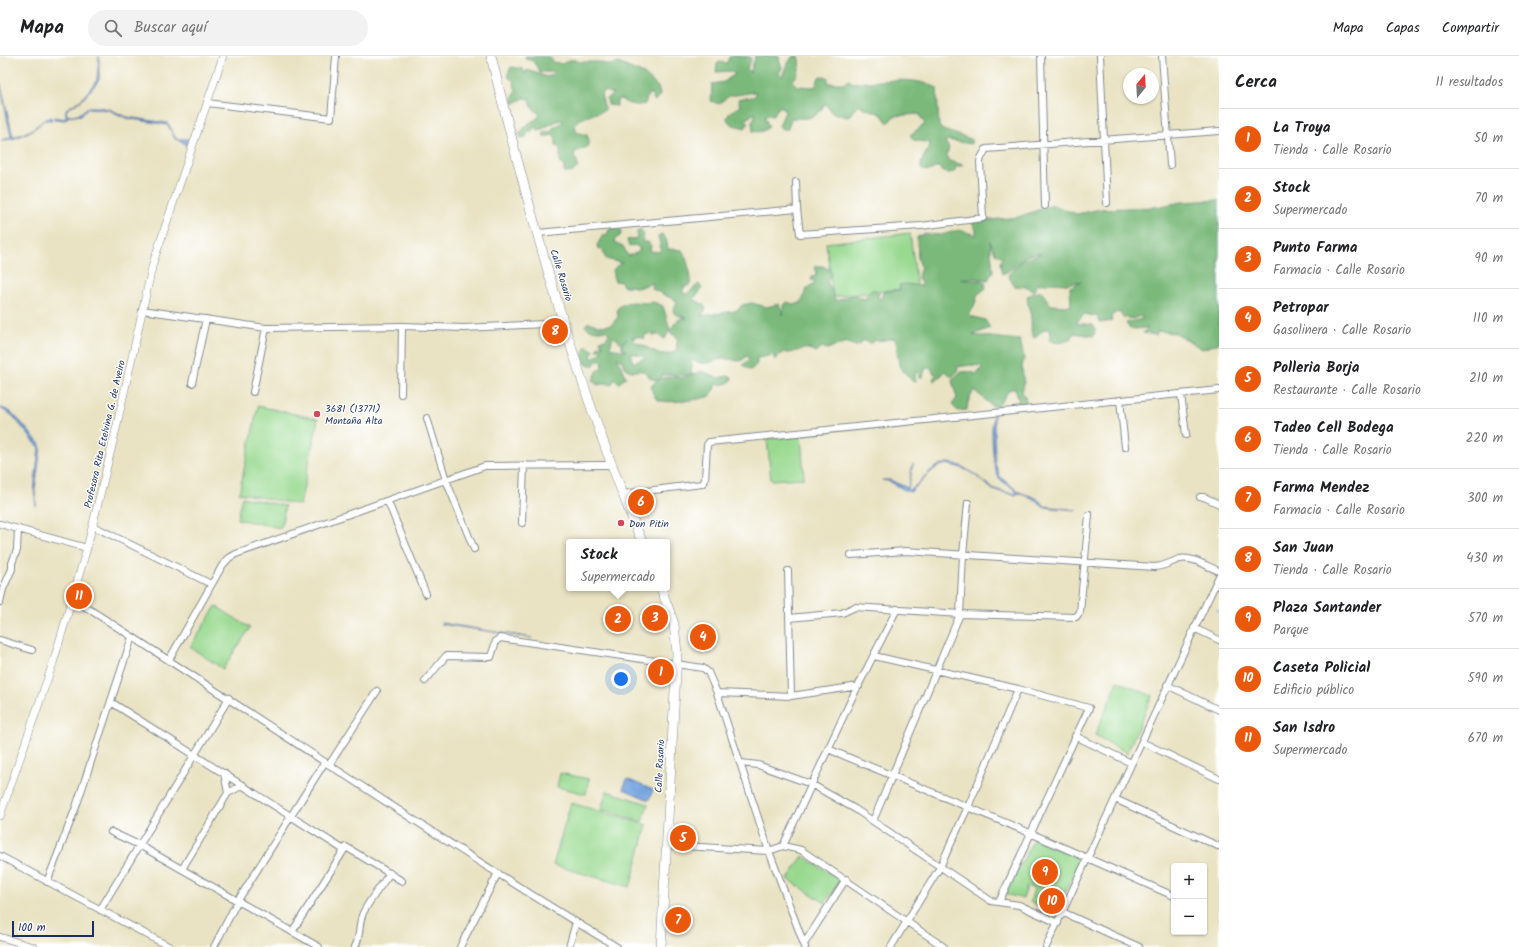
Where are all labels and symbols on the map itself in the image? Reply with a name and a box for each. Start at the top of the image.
north arrow [1123,68,1159,104]
street label: Calle Rosario [546,247,577,304]
pin: 8 [542,316,568,346]
street label: Profesora Rita Etelvina G. de Aveiro [80,358,130,510]
place label: 3681 (13771) Montaña Alta [325,401,383,429]
marker: 3681 (13771) Montaña Alta [312,409,322,419]
pin: 6 [628,487,654,517]
place label: Don Pitin [629,516,669,532]
marker: Don Pitin [616,518,626,528]
pin: 11 [66,581,92,611]
pin: 3 [642,603,668,633]
pin: 2 [605,604,631,634]
pin: 4 [690,622,716,652]
pin: 1 [648,657,674,687]
your location [611,669,631,689]
street label: Calle Rosario [651,738,669,793]
pin: 5 [670,823,696,853]
pin: 9 [1032,857,1058,887]
pin: 10 [1039,886,1065,916]
pin: 7 [665,905,691,935]
scale bar [12,919,94,938]

